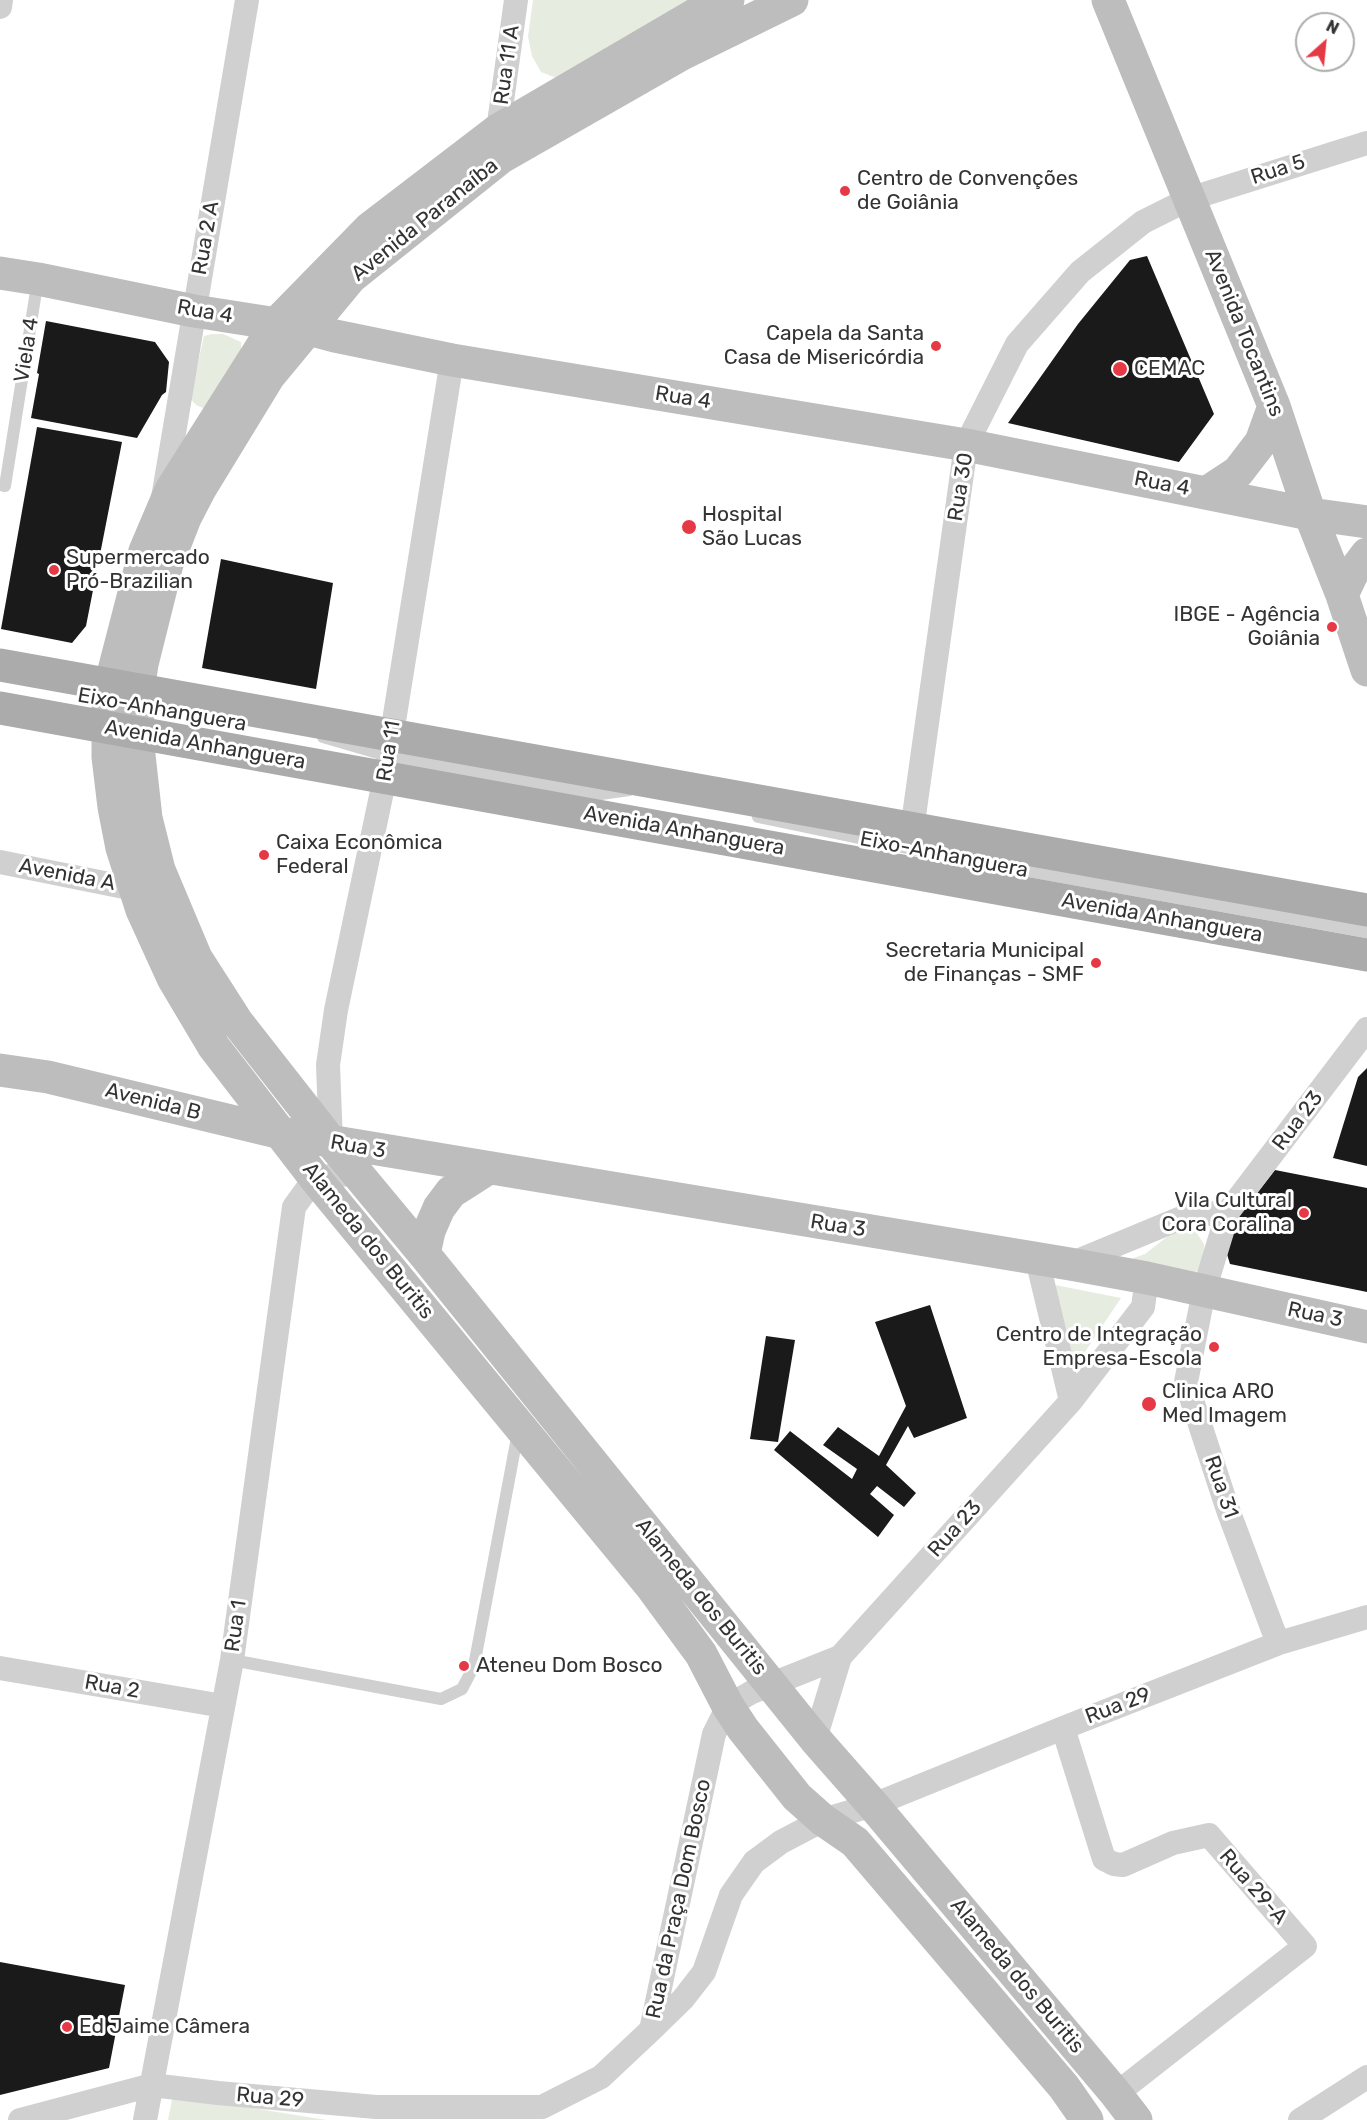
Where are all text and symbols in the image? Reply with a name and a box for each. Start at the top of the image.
north arrow [1295,12,1355,72]
text: N [1323,16,1342,38]
street label: Rua 11 A [489,23,525,107]
street label: Rua 5 [1248,149,1308,191]
street label: Avenida Paranaíba [347,153,503,287]
place label: Centro de Convenções de Goiânia [857,166,1078,216]
marker: Centro de Convenções de Goiânia [838,184,852,198]
street label: Rua 2 A [187,199,225,277]
street label: Avenida Tocantins [1199,246,1289,420]
street label: Rua 4 [175,295,235,329]
street label: Viela 4 [9,316,45,384]
place label: Capela da Santa Casa de Misericórdia [724,321,924,371]
marker: Capela da Santa Casa de Misericórdia [929,339,943,353]
place label: CEMAC [1134,356,1205,382]
marker: CEMAC [1111,360,1129,378]
street label: Rua 4 [653,381,713,415]
street label: Rua 30 [943,451,979,523]
street label: Rua 4 [1132,466,1192,502]
place label: Hospital São Lucas [702,502,802,552]
marker: Hospital São Lucas [680,518,698,536]
place label: Supermercado Pró-Brazilian [66,545,210,595]
marker: Supermercado Pró-Brazilian [47,563,61,577]
place label: IBGE - Agência Goiânia [1174,602,1320,652]
marker: IBGE - Agência Goiânia [1325,620,1339,634]
street label: Eixo-Anhanguera [76,683,248,737]
street label: Avenida Anhanguera [103,715,307,775]
street label: Rua 11 [372,719,406,783]
street label: Avenida Anhanguera [582,801,786,861]
street label: Eixo-Anhanguera [858,826,1030,884]
place label: Caixa Econômica Federal [276,830,443,880]
marker: Caixa Econômica Federal [257,848,271,862]
street label: Avenida A [17,853,117,897]
street label: Avenida Anhanguera [1060,888,1264,948]
place label: Secretaria Municipal de Finanças - SMF [886,938,1084,988]
marker: Secretaria Municipal de Finanças - SMF [1089,956,1103,970]
street label: Avenida B [103,1078,203,1126]
street label: Rua 23 [1267,1086,1329,1156]
street label: Rua 3 [328,1130,388,1164]
street label: Alameda dos Buritis [297,1157,439,1325]
place label: Vila Cultural Cora Coralina [1161,1188,1292,1238]
marker: Vila Cultural Cora Coralina [1297,1206,1311,1220]
street label: Rua 3 [808,1209,868,1243]
street label: Rua 3 [1285,1297,1345,1333]
place label: Centro de Integração Empresa-Escola [996,1322,1202,1372]
marker: Centro de Integração Empresa-Escola [1207,1340,1221,1354]
place label: Clinica ARO Med Imagem [1162,1379,1287,1429]
marker: Clinica ARO Med Imagem [1140,1395,1158,1413]
street label: Rua 31 [1199,1452,1243,1522]
street label: Rua 23 [923,1495,987,1563]
street label: Alameda dos Buritis [630,1513,772,1681]
street label: Rua 1 [220,1598,252,1654]
place label: Ateneu Dom Bosco [476,1653,663,1679]
marker: Ateneu Dom Bosco [457,1659,471,1673]
street label: Rua 2 [83,1670,141,1704]
street label: Rua 29 [1082,1682,1154,1730]
street label: Rua da Praça Dom Bosco [641,1777,717,2021]
street label: Rua 29-A [1214,1844,1292,1930]
street label: Alameda dos Buritis [945,1893,1089,2059]
place label: Ed Jaime Câmera [79,2014,250,2040]
marker: Ed Jaime Câmera [60,2020,74,2034]
street label: Rua 29 [235,2082,305,2114]

